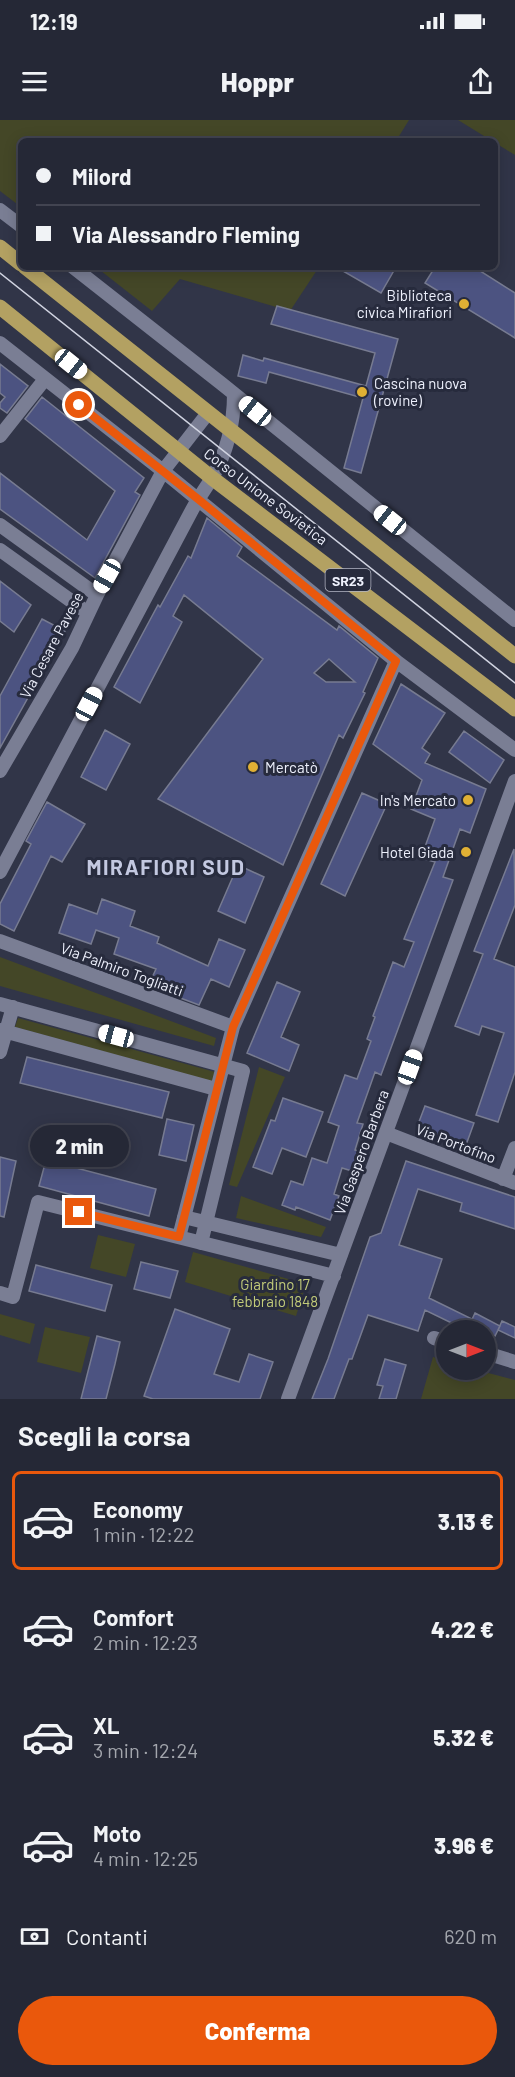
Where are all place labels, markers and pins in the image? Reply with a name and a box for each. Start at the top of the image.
place label: Biblioteca civica Mirafiori [357,286,452,321]
marker: Biblioteca civica Mirafiori [457,297,471,311]
place label: Cascina nuova (rovine) [373,374,467,409]
marker: Cascina nuova (rovine) [355,385,369,399]
place label: Mercatò [265,758,318,776]
marker: Mercatò [246,760,260,774]
place label: In's Mercato [380,791,456,809]
marker: In's Mercato [461,793,475,807]
place label: Hotel Giada [380,843,454,861]
marker: Hotel Giada [459,845,473,859]

